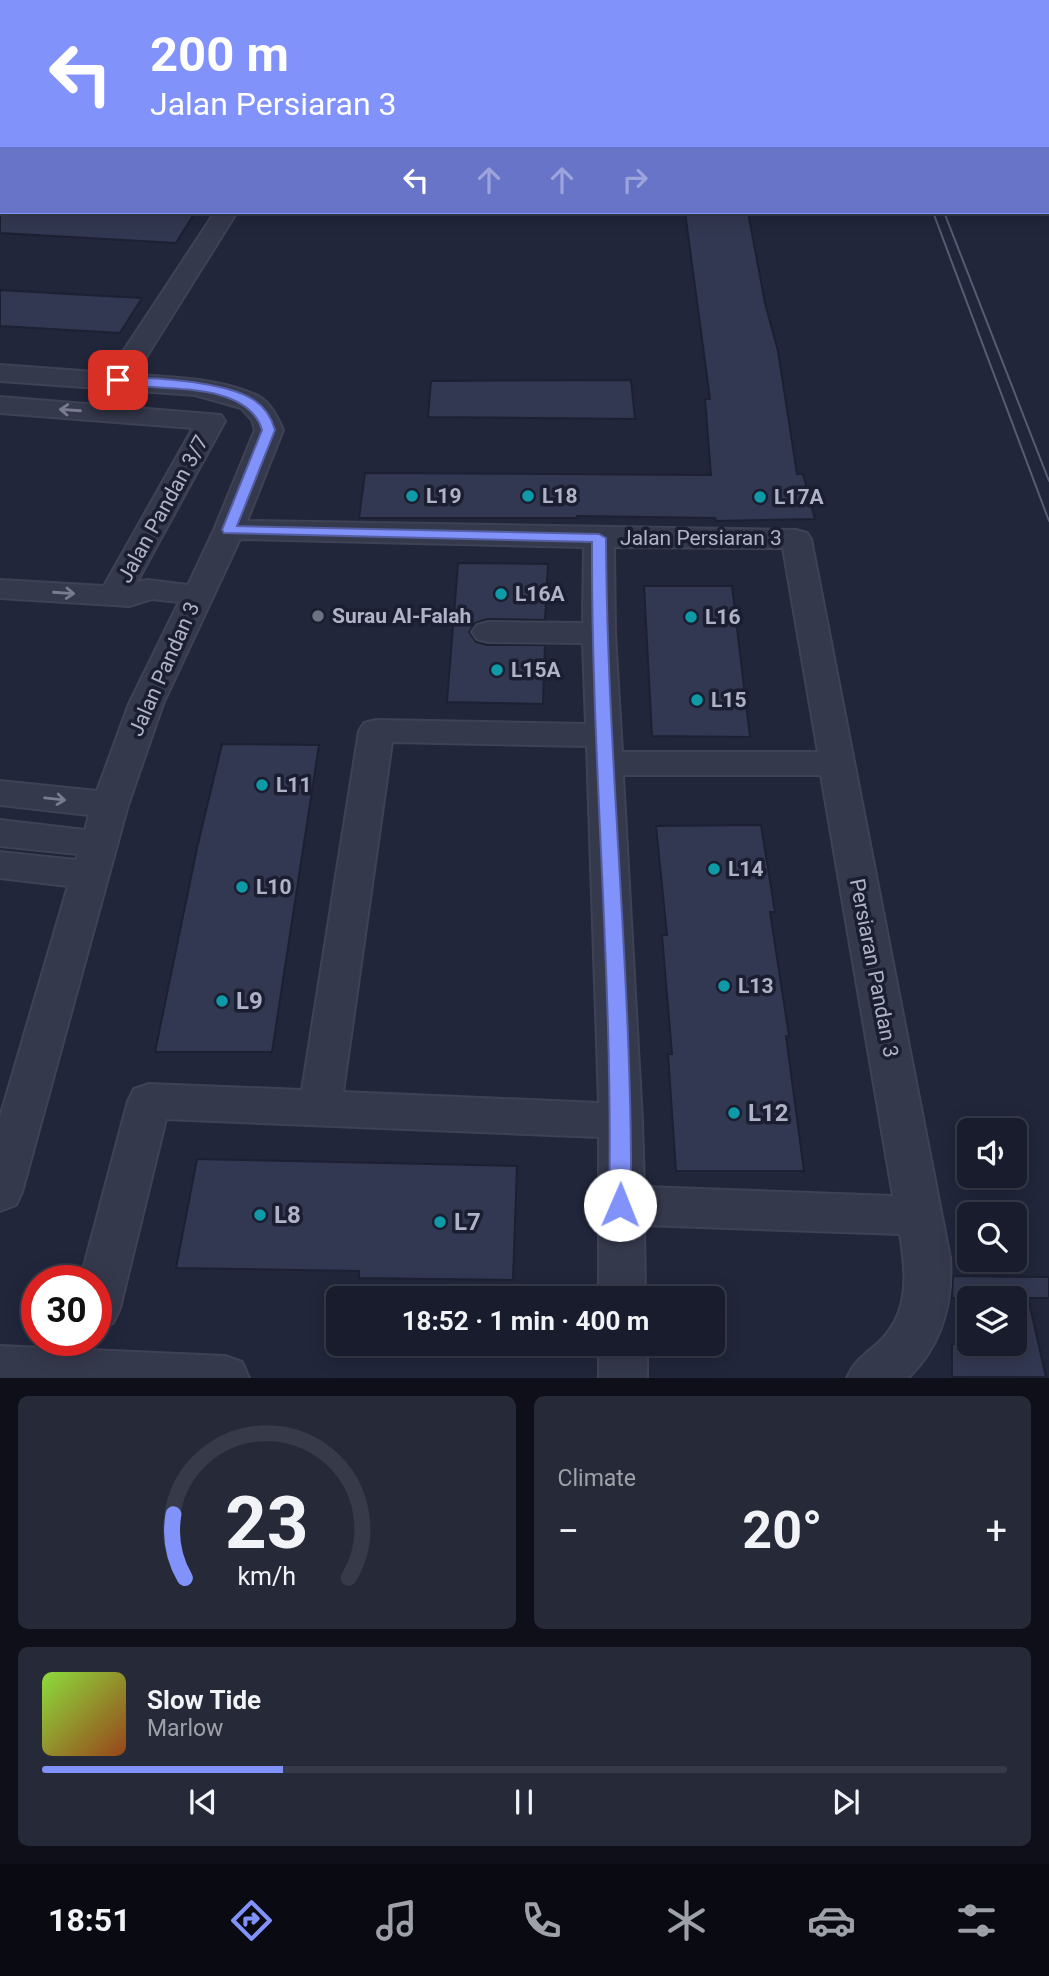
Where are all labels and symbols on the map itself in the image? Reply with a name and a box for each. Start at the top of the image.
pin [88,350,148,410]
one-way arrow [59,403,82,416]
street label: Jalan Pandan 3/7 [113,431,213,587]
place label: L19 [426,484,461,508]
place label: L18 [542,484,577,508]
place label: L17A [774,485,824,509]
marker: L19 [404,488,420,504]
marker: L18 [520,488,536,504]
marker: L17A [752,489,768,505]
street label: Jalan Persiaran 3 [620,526,782,550]
place label: L16A [515,582,565,606]
one-way arrow [53,586,76,599]
marker: L16A [493,586,509,602]
street label: Jalan Pandan 3 [124,598,204,740]
place label: Surau Al-Falah [332,604,471,628]
place label: L16 [705,605,740,629]
marker: Surau Al-Falah [310,608,326,624]
marker: L16 [683,609,699,625]
place label: L15A [511,658,561,682]
marker: L15A [489,662,505,678]
place label: L15 [711,688,746,712]
marker: L15 [689,692,705,708]
place label: L11 [276,773,311,797]
marker: L11 [254,777,270,793]
one-way arrow [43,793,66,806]
place label: L14 [728,857,763,881]
marker: L14 [706,861,722,877]
place label: L10 [256,875,291,899]
street label: Persiaran Pandan 3 [845,877,903,1059]
marker: L10 [234,879,250,895]
place label: L13 [738,974,773,998]
marker: L13 [716,978,732,994]
place label: L9 [236,987,263,1015]
marker: L9 [214,993,230,1009]
place label: L12 [748,1099,789,1127]
marker: L12 [726,1105,742,1121]
position arrow [583,1168,657,1242]
place label: L8 [274,1201,301,1229]
marker: L8 [252,1207,268,1223]
place label: L7 [454,1208,481,1236]
marker: L7 [432,1214,448,1230]
speed limit sign: 30 [21,1265,112,1356]

